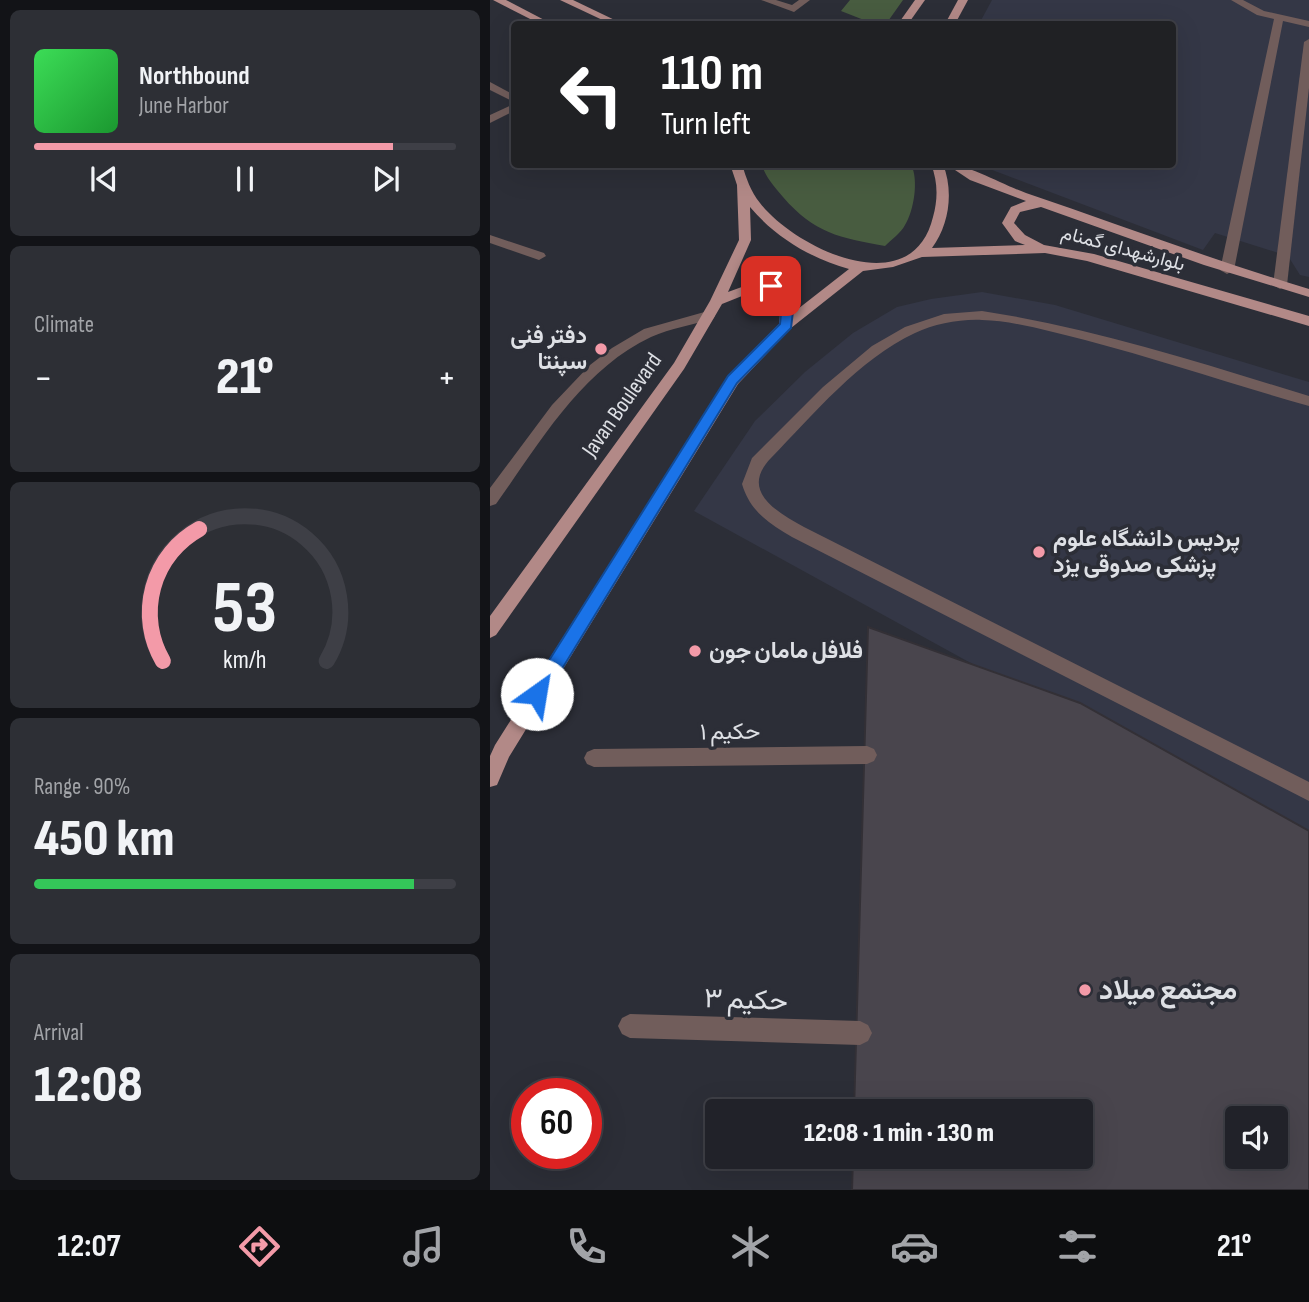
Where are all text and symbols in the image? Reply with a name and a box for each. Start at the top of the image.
text: 110 m [661,45,763,104]
icon: left [546,49,637,140]
text: Northbound [139,61,250,92]
text: June Harbor [139,92,229,120]
text: Turn left [661,105,751,144]
icon: previous [85,160,123,198]
icon: pause [226,160,264,198]
icon: next [367,160,405,198]
street label: بلوارشهدای گمنام [1059,221,1187,277]
pin [741,256,801,316]
icon: arrive [752,267,790,305]
text: Climate [34,311,94,339]
place label: دفتر فنی سپنتا [510,322,587,377]
marker: دفتر فنی سپنتا [593,341,609,357]
text: 21° [216,346,274,409]
street label: Javan Boulevard [575,348,668,463]
text: − [34,356,53,401]
text: + [437,356,456,401]
place label: پردیس دانشگاه علوم پزشکی صدوقی یزد [1053,525,1240,580]
marker: پردیس دانشگاه علوم پزشکی صدوقی یزد [1031,544,1047,560]
text: 53 [213,565,277,653]
place label: فلافل مامان جون [709,637,863,665]
marker: فلافل مامان جون [687,643,703,659]
text: km/h [223,645,267,676]
position arrow [500,657,574,731]
street label: حکیم ۱ [700,717,760,747]
text: Range · 90% [34,773,130,801]
text: 450 km [34,808,174,871]
place label: مجتمع میلاد [1099,974,1237,1009]
street label: حکیم ۳ [703,982,788,1019]
marker: مجتمع میلاد [1077,982,1093,998]
text: Arrival [34,1019,83,1047]
text: 12:08 [34,1054,143,1117]
speed limit sign: 60 [511,1078,602,1169]
map controls [1225,1106,1288,1169]
button: sound [1225,1106,1288,1169]
text: 12:08 · 1 min · 130 m [804,1118,994,1149]
icon: directions [235,1222,284,1271]
icon: music [399,1222,448,1271]
icon: phone [562,1222,611,1271]
icon: climate [726,1222,775,1271]
icon: car [890,1222,939,1271]
icon: filters [1053,1222,1102,1271]
text: 12:07 [57,1227,121,1266]
text: 21° [1217,1227,1252,1266]

